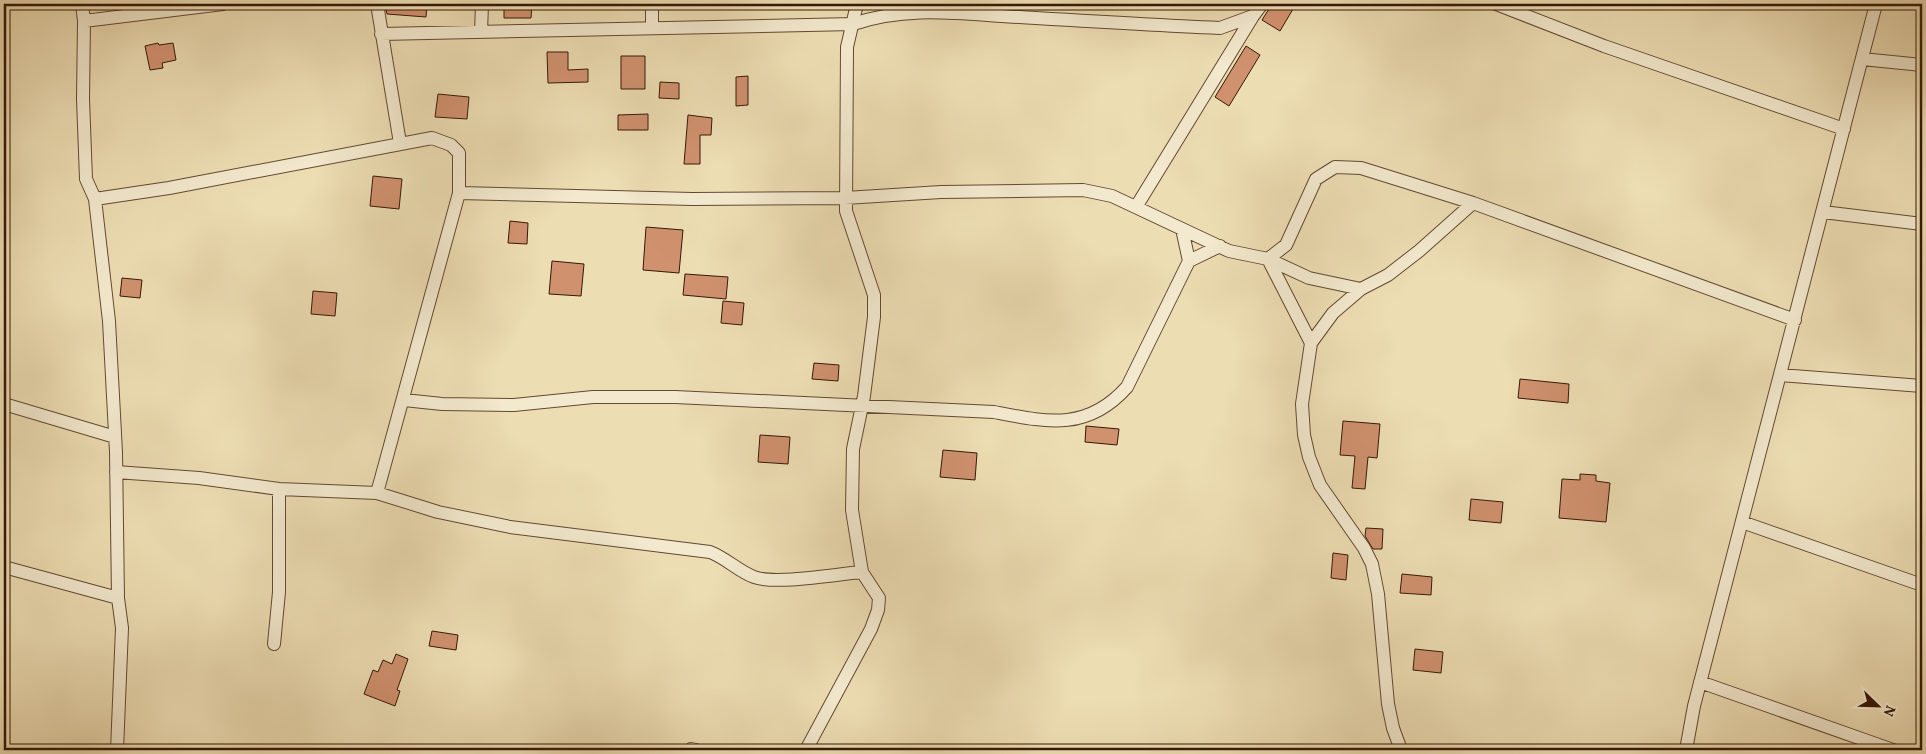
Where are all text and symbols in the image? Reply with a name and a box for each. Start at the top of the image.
north arrow [1854,682,1904,732]
text: N [1878,702,1899,719]

